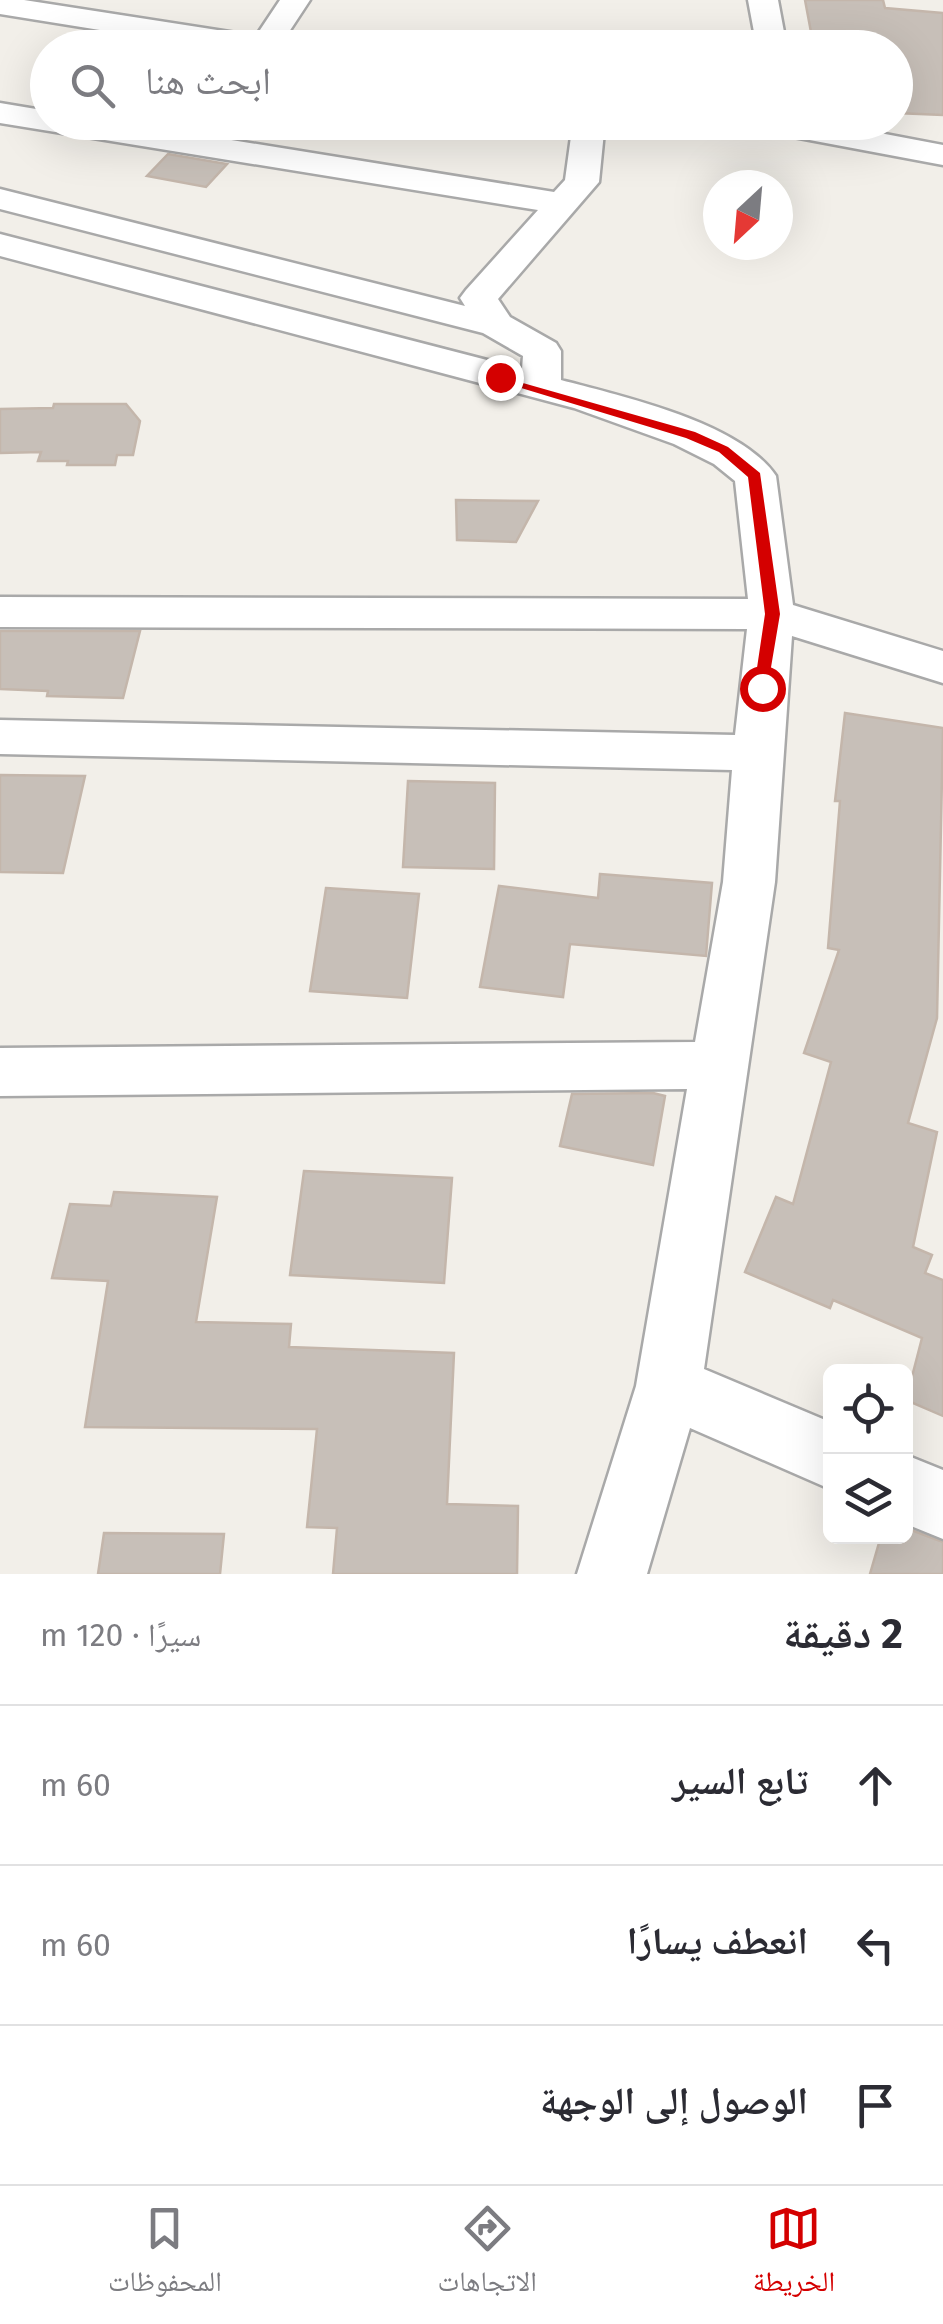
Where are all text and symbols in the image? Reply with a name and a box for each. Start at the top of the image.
search box [30,30,913,140]
icon: search [65,58,120,113]
text: ابحث هنا [145,58,271,104]
north arrow [703,170,793,260]
route end [478,355,524,401]
route start [740,666,786,712]
map controls [823,1364,913,1544]
button: locate [823,1364,913,1454]
button: layers [823,1454,913,1544]
text: 2 دقيقة [783,1609,903,1659]
text: سيرًا · 120 m [40,1616,201,1654]
text: تابع السير [672,1758,808,1804]
icon: ahead [848,1758,903,1813]
text: 60 m [40,1766,111,1804]
text: انعطف يسارًا [627,1918,808,1964]
icon: left [848,1918,903,1973]
text: 60 m [40,1926,111,1964]
text: الوصول إلى الوجهة [540,2078,808,2124]
icon: arrive [848,2078,903,2133]
tab: المحفوظات [108,2201,222,2309]
tab: الاتجاهات [438,2201,537,2309]
tab: الخريطة [753,2201,835,2309]

